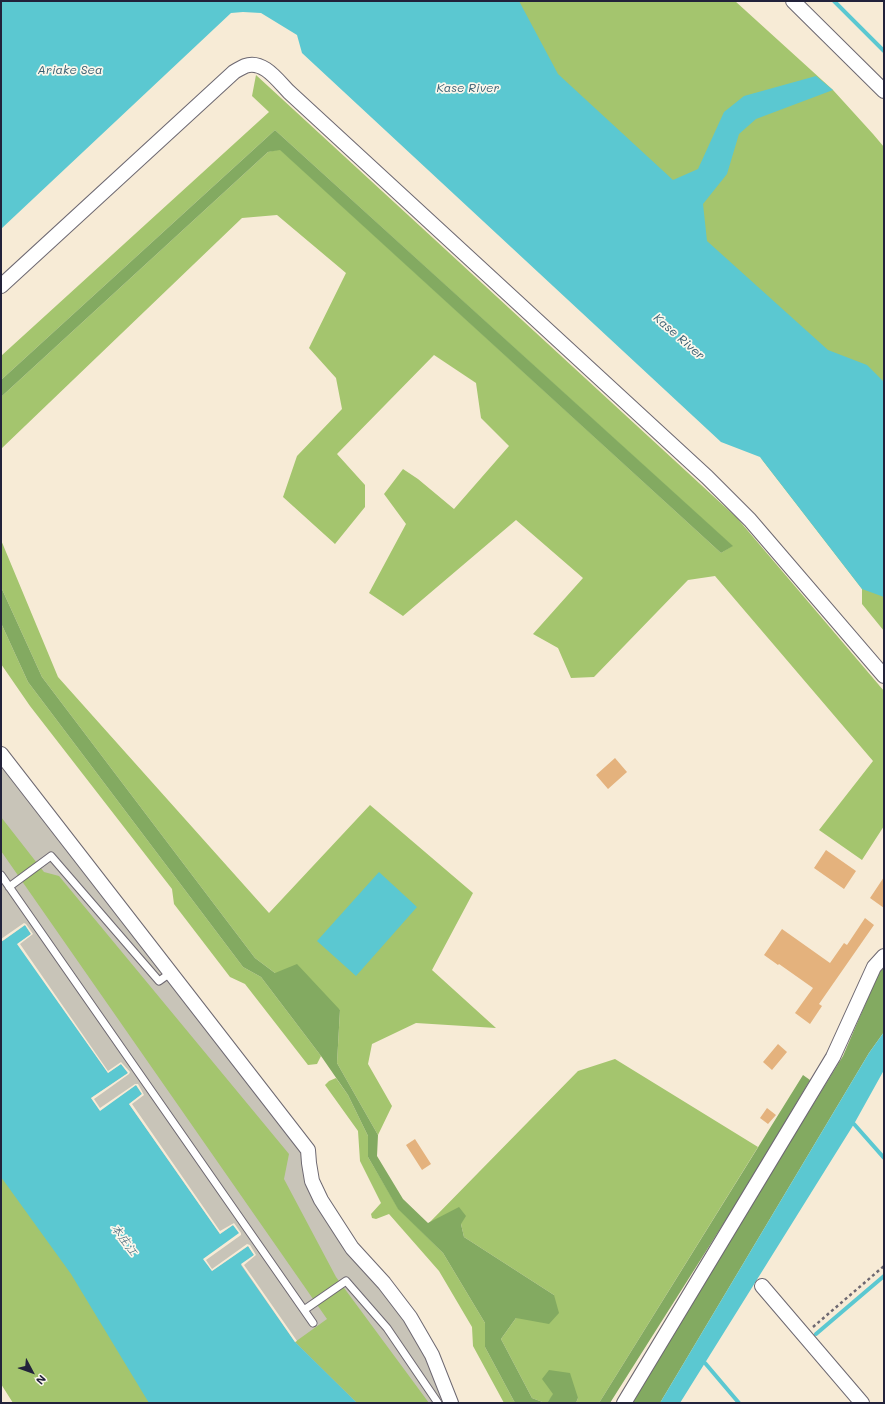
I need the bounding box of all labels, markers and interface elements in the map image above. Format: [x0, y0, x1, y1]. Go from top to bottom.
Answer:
water label: Ariake Sea [38, 63, 102, 77]
water label: Kase River [436, 81, 500, 95]
water label: Kase River [650, 311, 708, 363]
water label: 本庄江 [108, 1221, 140, 1259]
north arrow [12, 1352, 52, 1392]
text: N [33, 1372, 50, 1388]

